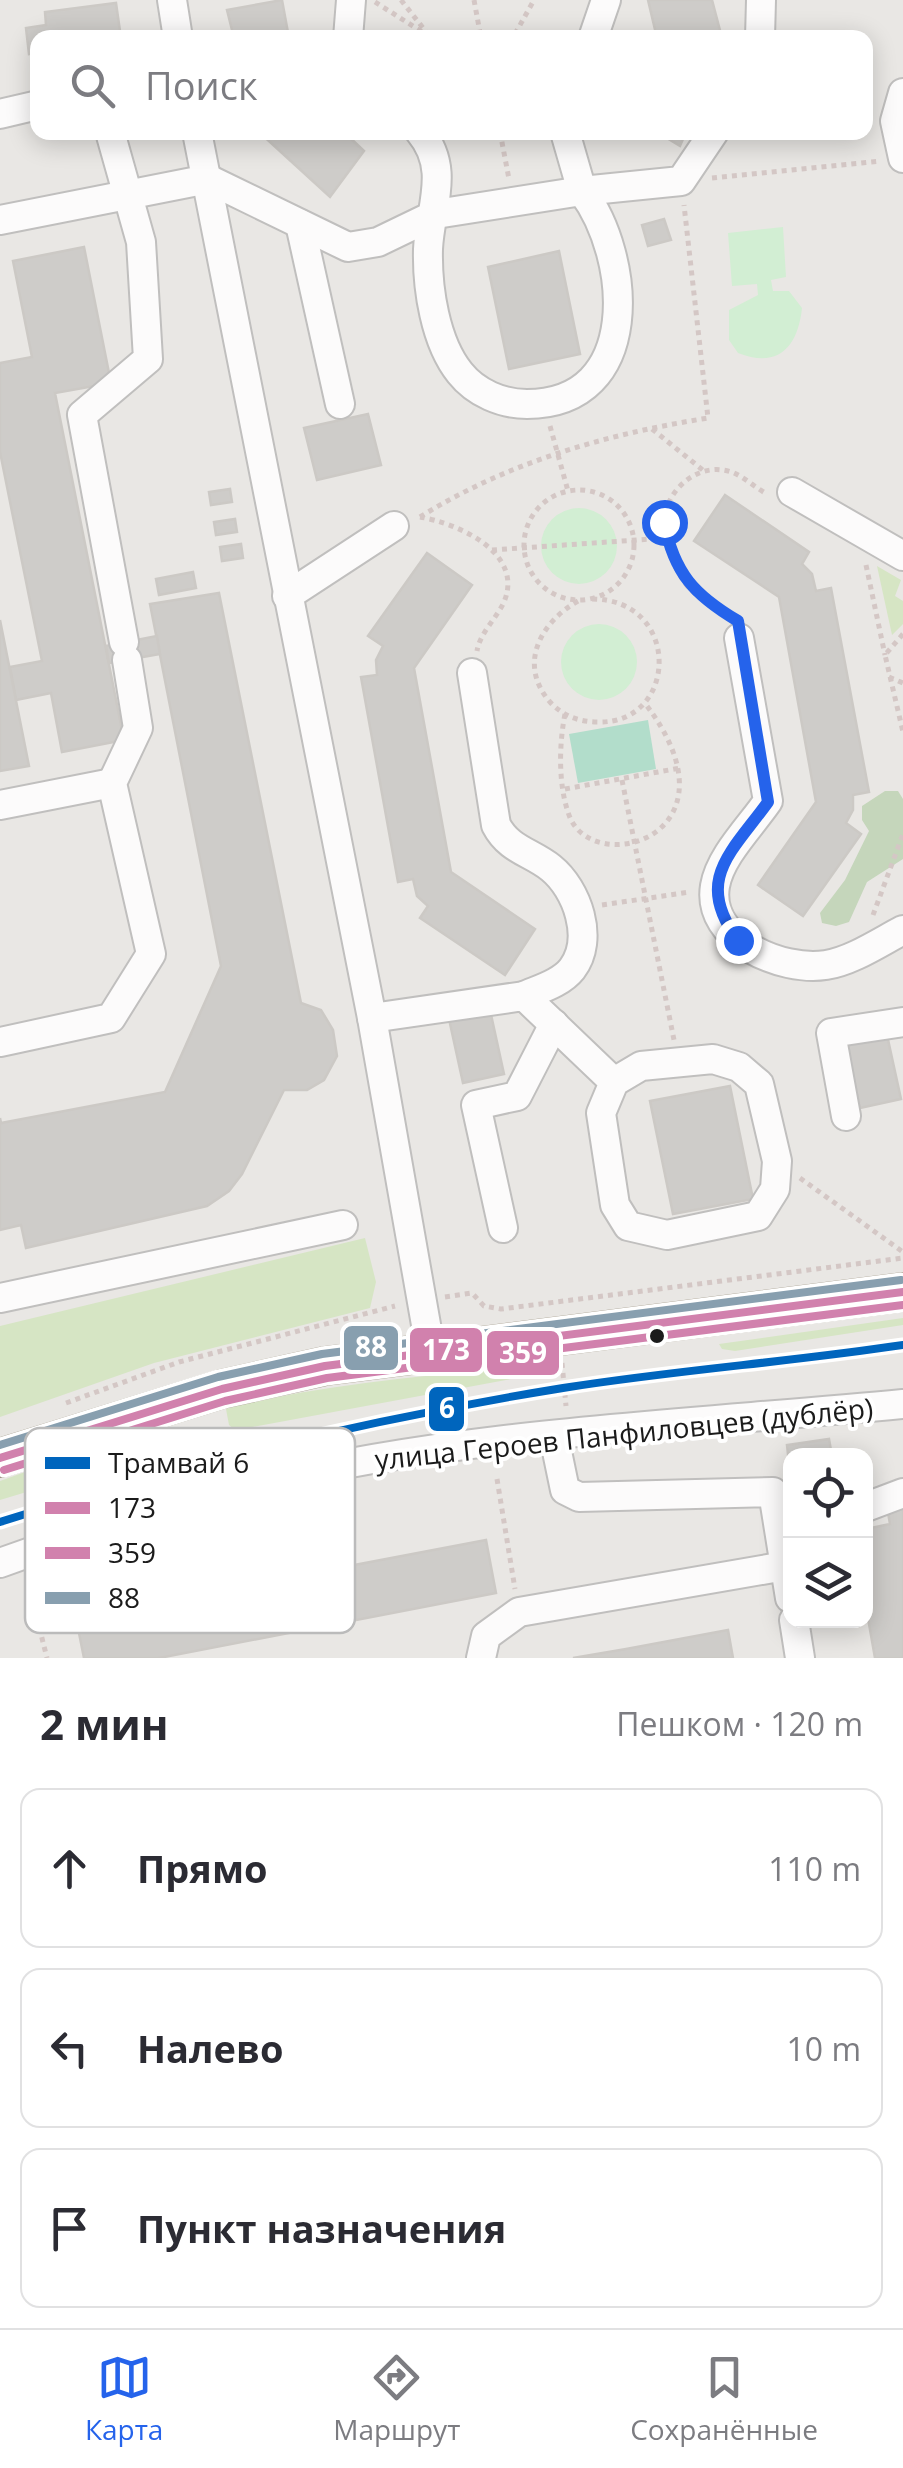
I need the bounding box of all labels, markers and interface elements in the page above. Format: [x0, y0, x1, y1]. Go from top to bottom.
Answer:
search box [30, 30, 873, 140]
icon: search [65, 58, 120, 113]
text: Поиск [145, 59, 258, 111]
route start [642, 500, 688, 546]
route end [716, 918, 762, 964]
line badge: 88 [342, 1324, 400, 1372]
line badge: 173 [408, 1326, 484, 1374]
unlabelled marker [647, 1326, 667, 1346]
text: 88 [355, 1327, 387, 1365]
line badge: 359 [485, 1329, 561, 1377]
text: 173 [422, 1330, 470, 1368]
text: 359 [499, 1333, 547, 1371]
line badge: 6 [427, 1385, 466, 1433]
street label: улица Героев Панфиловцев (дублёр) [373, 1388, 875, 1478]
text: 6 [439, 1388, 455, 1426]
legend [25, 1428, 355, 1633]
text: Трамвай 6 [108, 1443, 249, 1481]
map controls [783, 1448, 873, 1628]
button: locate [783, 1448, 873, 1538]
text: 173 [108, 1488, 156, 1526]
text: 359 [108, 1533, 156, 1571]
button: layers [783, 1538, 873, 1628]
text: 88 [108, 1578, 140, 1616]
text: 2 мин [40, 1695, 168, 1752]
text: Пешком · 120 m [616, 1702, 863, 1745]
icon: ahead [42, 1841, 97, 1896]
text: Прямо [137, 1842, 268, 1894]
text: 110 m [768, 1847, 861, 1890]
icon: left [42, 2021, 97, 2076]
text: Налево [137, 2022, 283, 2074]
text: 10 m [786, 2027, 861, 2070]
icon: arrive [42, 2201, 97, 2256]
text: Пункт назначения [137, 2202, 506, 2254]
tab: Карта [85, 2350, 163, 2448]
tab: Маршрут [333, 2350, 460, 2448]
tab: Сохранённые [630, 2350, 818, 2448]

